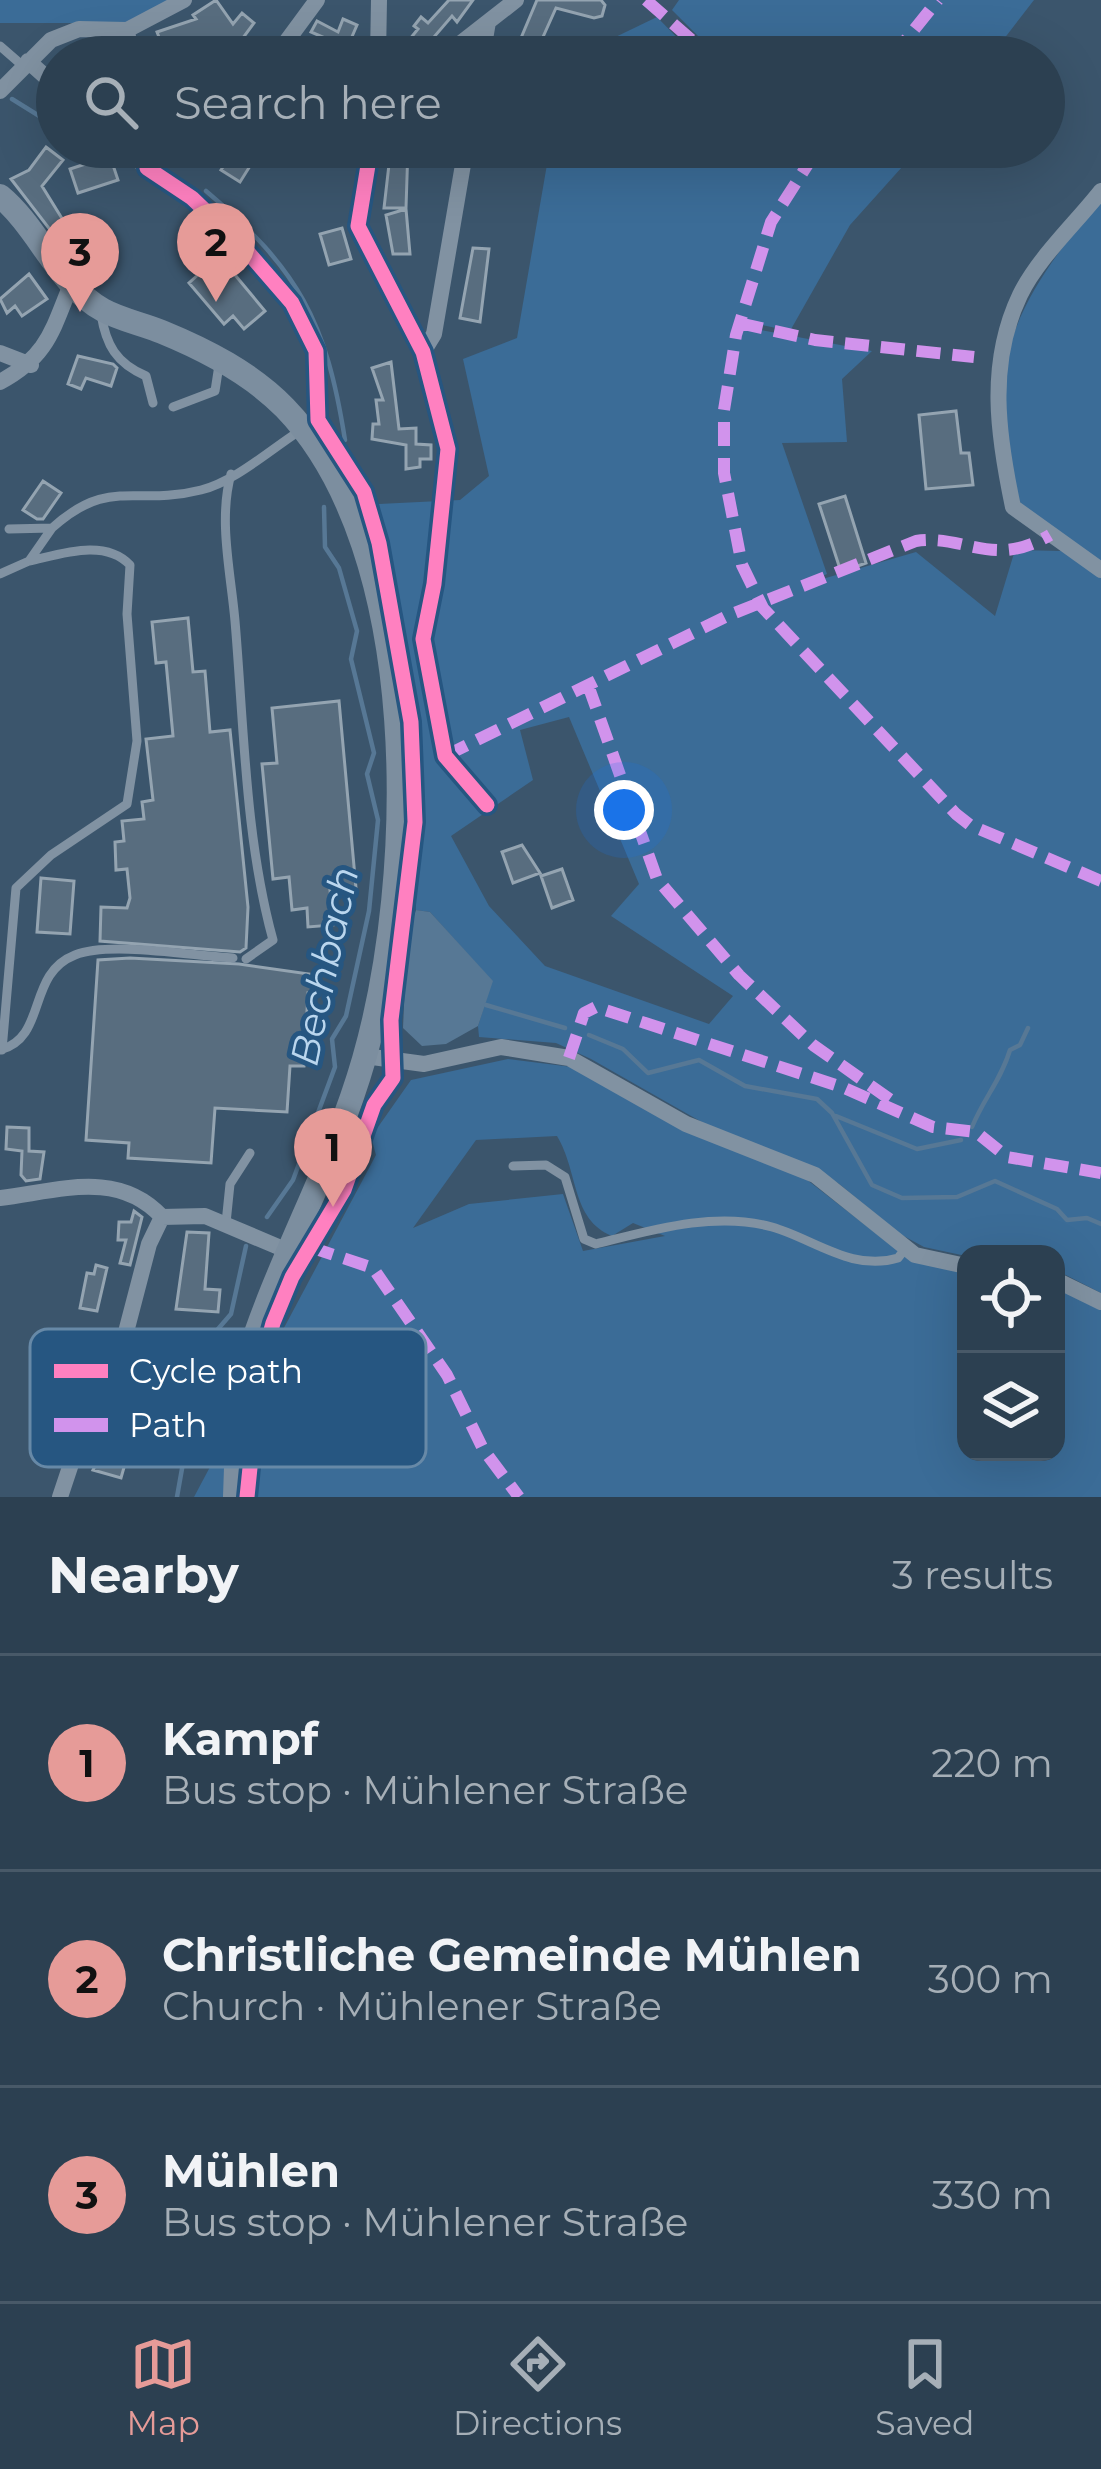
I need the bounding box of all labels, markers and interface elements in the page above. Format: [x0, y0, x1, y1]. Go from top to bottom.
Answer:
search box [36, 36, 1065, 168]
icon: search [78, 69, 144, 135]
text: Search here [174, 75, 442, 130]
pin: 2 [177, 203, 255, 302]
pin: 3 [41, 213, 119, 312]
your location [594, 780, 654, 840]
water label: Bechbach [280, 862, 368, 1070]
pin: 1 [294, 1108, 372, 1207]
map controls [957, 1245, 1065, 1461]
button: locate [957, 1245, 1065, 1353]
legend [30, 1329, 426, 1467]
text: Cycle path [129, 1351, 303, 1391]
button: layers [957, 1353, 1065, 1461]
text: Path [129, 1405, 207, 1445]
text: Nearby [48, 1544, 239, 1606]
text: 3 results [892, 1551, 1053, 1599]
text: Kampf [162, 1711, 318, 1766]
text: 1 [79, 1739, 95, 1787]
text: 220 m [931, 1739, 1053, 1787]
text: Bus stop · Mühlener Straße [162, 1766, 688, 1814]
text: Christliche Gemeinde Mühlen [162, 1927, 862, 1982]
text: 2 [75, 1955, 99, 2003]
text: 300 m [928, 1955, 1053, 2003]
text: Church · Mühlener Straße [162, 1982, 662, 2030]
text: Mühlen [162, 2143, 340, 2198]
text: 3 [75, 2171, 99, 2219]
text: 330 m [932, 2171, 1053, 2219]
text: Bus stop · Mühlener Straße [162, 2198, 688, 2246]
tab: Map [127, 2331, 200, 2443]
tab: Directions [453, 2331, 622, 2443]
tab: Saved [875, 2331, 974, 2443]

